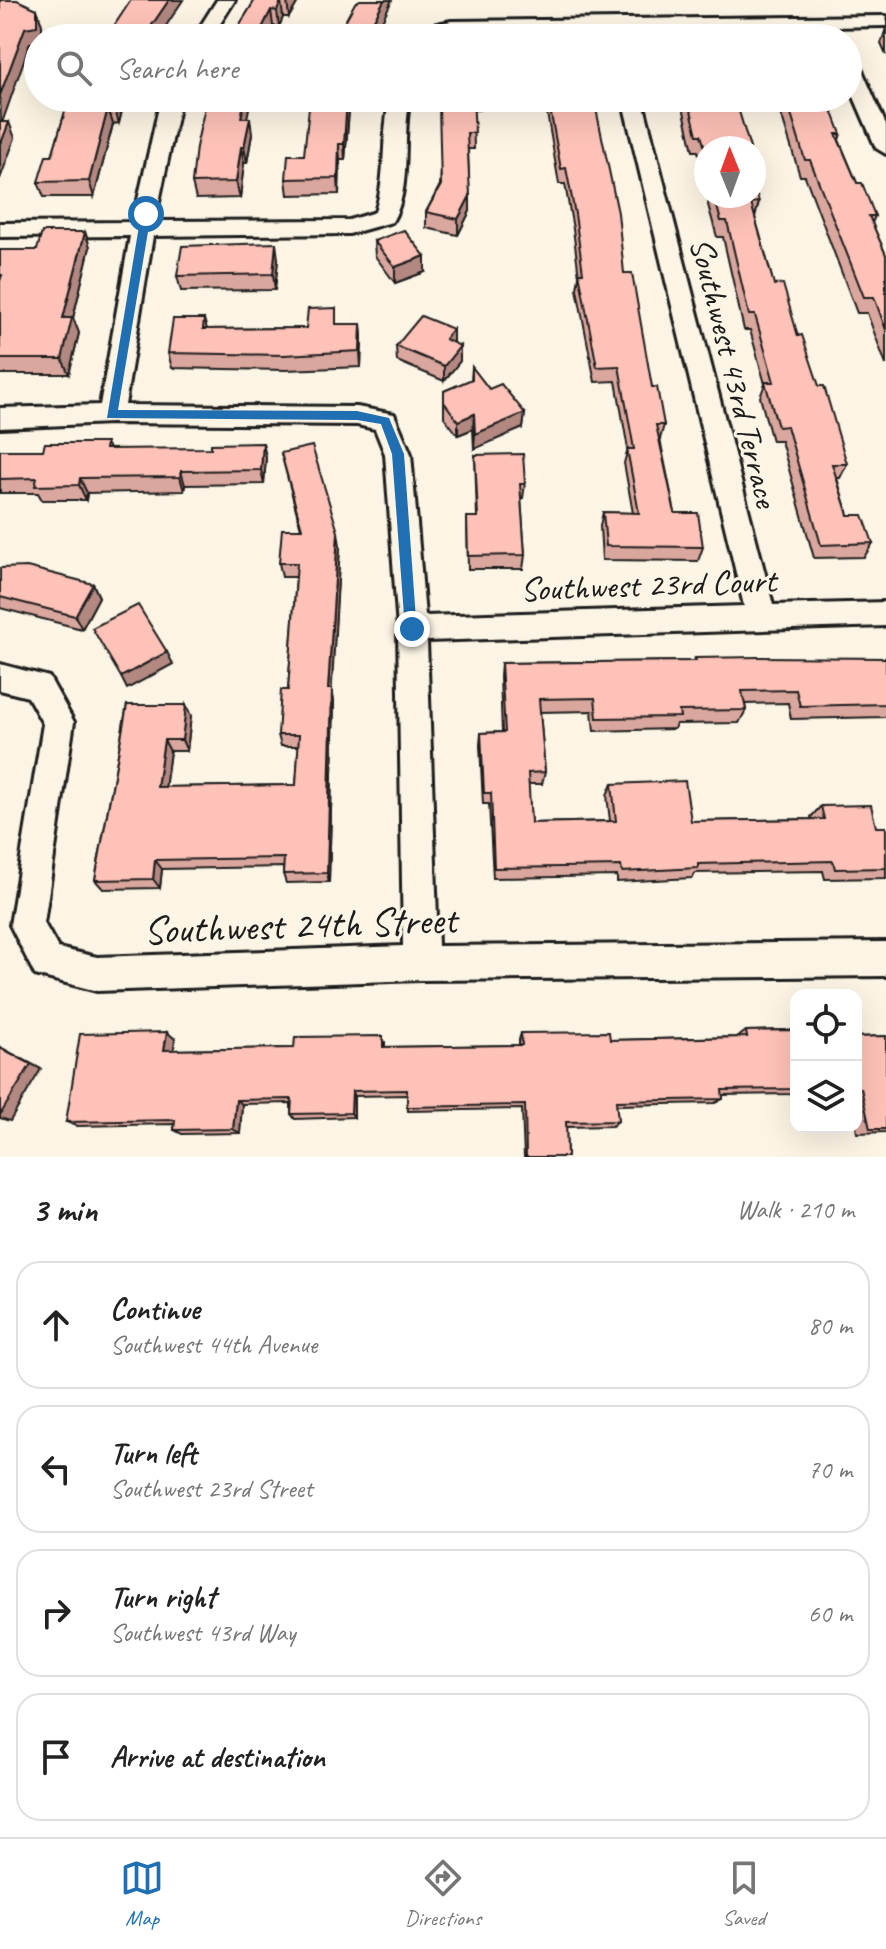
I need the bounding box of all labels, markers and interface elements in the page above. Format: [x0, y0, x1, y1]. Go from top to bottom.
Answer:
search box [24, 24, 862, 112]
icon: search [52, 46, 96, 90]
text: Search here [116, 49, 238, 87]
north arrow [694, 136, 766, 208]
route start [128, 196, 164, 232]
street label: Southwest 43rd Terrace [680, 233, 789, 513]
street label: Southwest 23rd Court [519, 558, 780, 610]
route end [394, 611, 430, 647]
street label: Southwest 24th Street [143, 894, 461, 955]
map controls [790, 989, 862, 1133]
button: locate [790, 989, 862, 1061]
button: layers [790, 1061, 862, 1133]
text: 3 min [32, 1188, 97, 1231]
text: Walk · 210 m [737, 1193, 854, 1226]
text: Continue [110, 1290, 200, 1328]
icon: ahead [34, 1303, 78, 1347]
text: 80 m [808, 1309, 852, 1342]
text: Southwest 44th Avenue [110, 1328, 317, 1361]
text: Turn left [110, 1434, 197, 1472]
icon: left [34, 1447, 78, 1491]
text: 70 m [808, 1453, 852, 1486]
text: Southwest 23rd Street [110, 1472, 313, 1505]
text: Turn right [110, 1578, 215, 1616]
icon: right [34, 1591, 78, 1635]
text: 60 m [808, 1597, 852, 1630]
text: Southwest 43rd Way [110, 1616, 295, 1649]
icon: arrive [34, 1735, 78, 1779]
text: Arrive at destination [110, 1738, 325, 1776]
tab: Map [120, 1856, 164, 1932]
tab: Directions [405, 1856, 481, 1932]
tab: Saved [722, 1856, 766, 1932]

